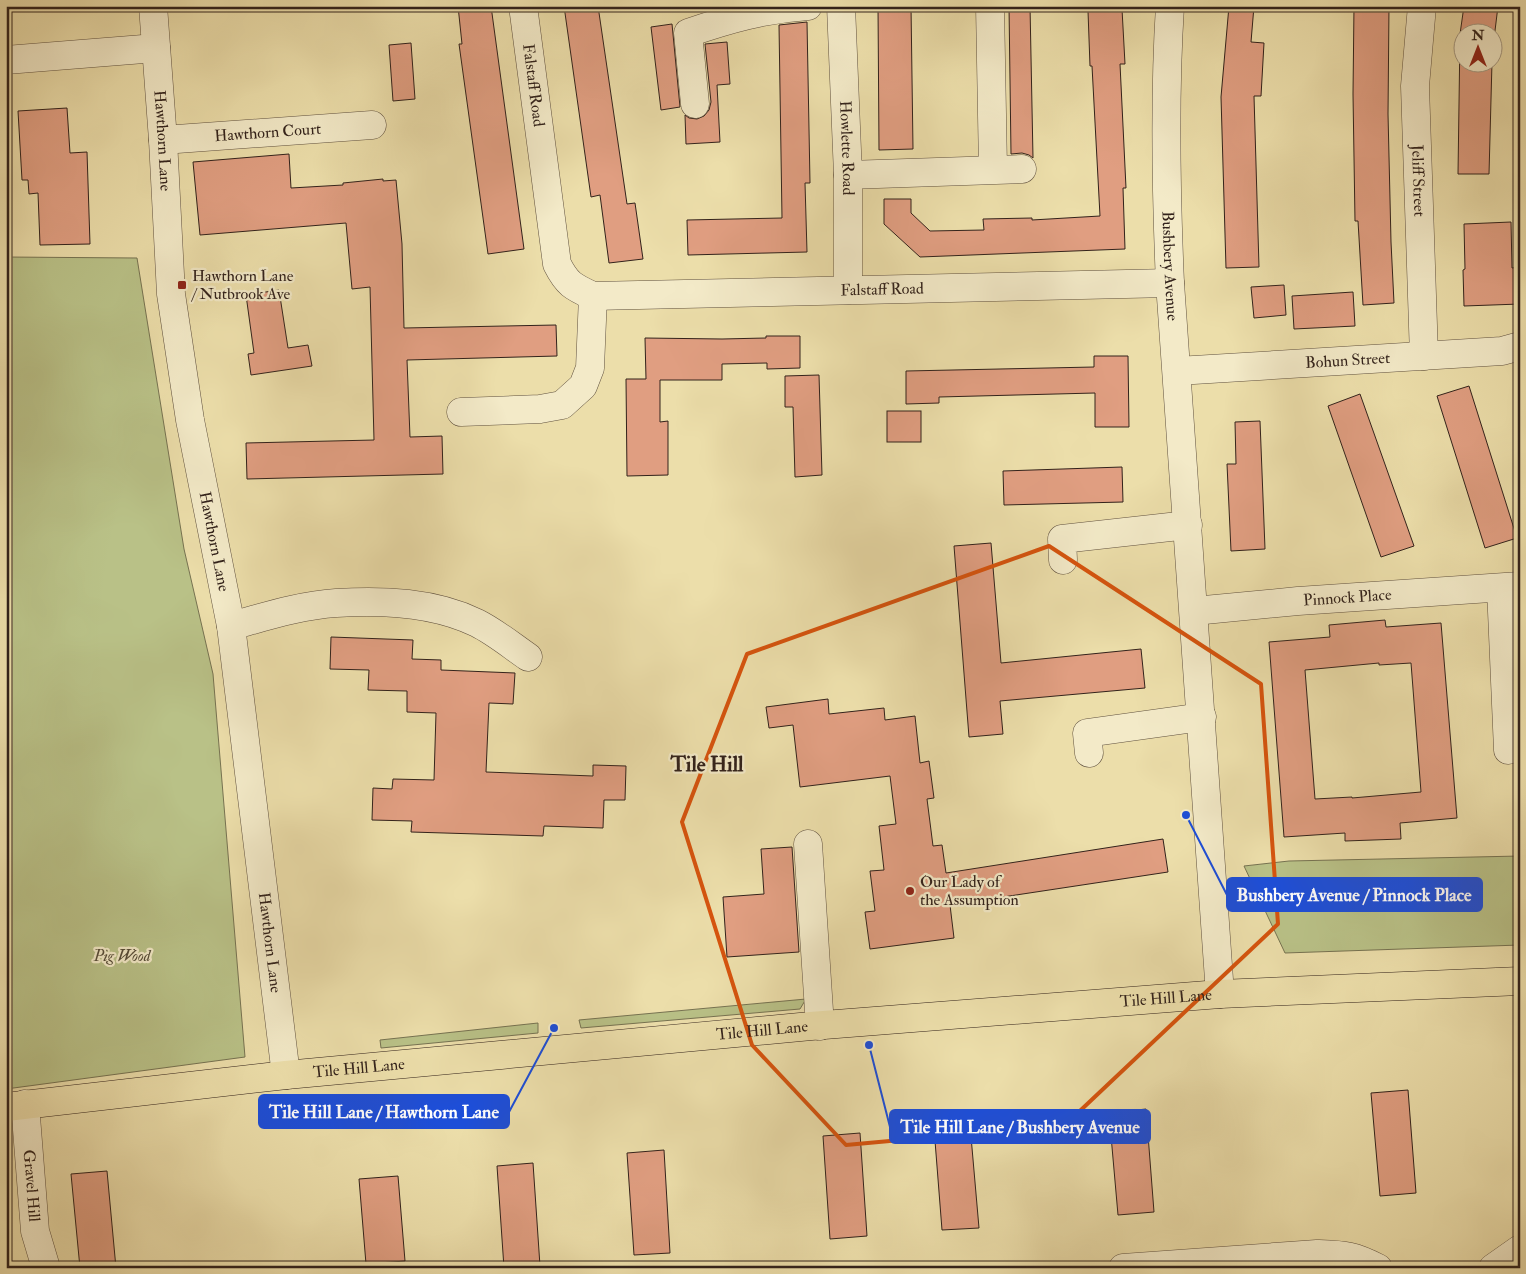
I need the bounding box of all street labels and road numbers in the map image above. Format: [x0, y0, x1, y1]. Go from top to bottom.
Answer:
street label: Falstaff Road [518, 43, 549, 128]
street label: Hawthorn Lane [149, 89, 176, 192]
street label: Howlette Road [835, 100, 858, 195]
street label: Hawthorn Court [214, 119, 322, 146]
street label: Jeliff Street [1406, 143, 1429, 217]
street label: Bushbery Avenue [1157, 211, 1183, 322]
street label: Falstaff Road [840, 279, 924, 300]
street label: Bohun Street [1305, 348, 1391, 373]
street label: Hawthorn Lane [195, 490, 234, 594]
street label: Pinnock Place [1303, 585, 1393, 611]
street label: Hawthorn Lane [254, 891, 286, 994]
street label: Tile Hill Lane [1119, 985, 1213, 1012]
street label: Tile Hill Lane [715, 1016, 809, 1045]
street label: Tile Hill Lane [312, 1054, 406, 1082]
street label: Gravel Hill [19, 1149, 44, 1223]

